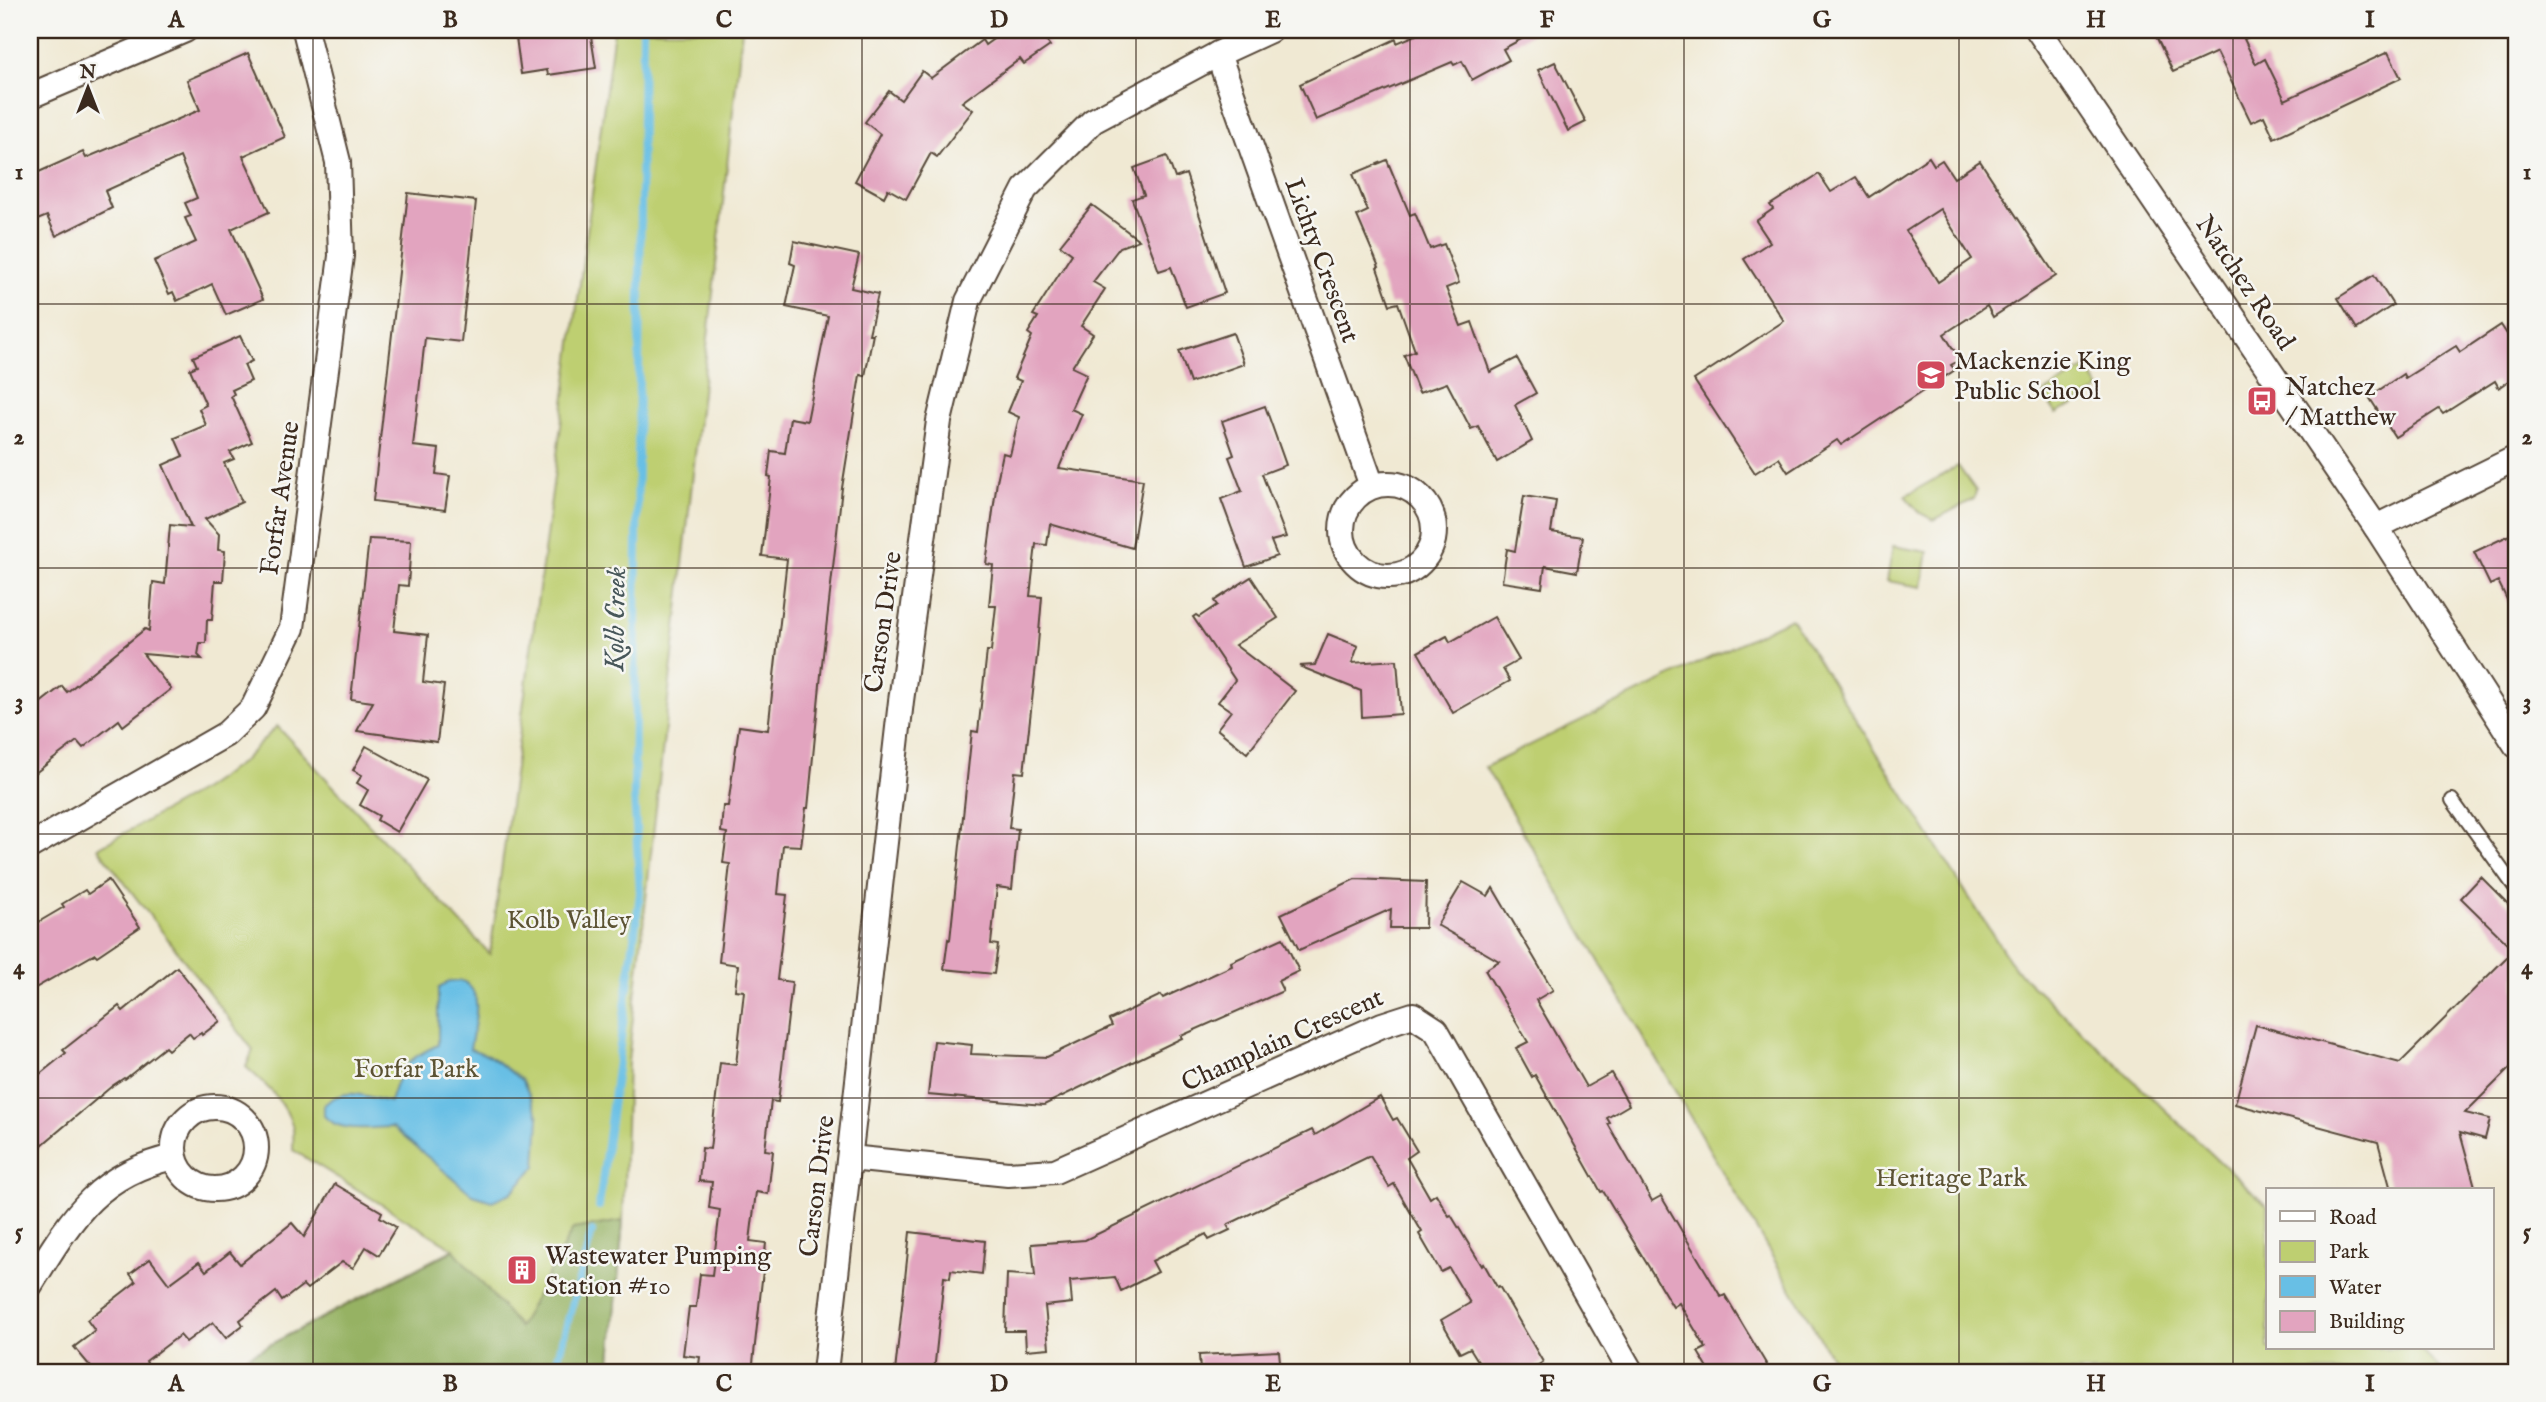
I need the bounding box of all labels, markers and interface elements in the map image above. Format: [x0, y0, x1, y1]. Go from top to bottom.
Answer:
text: A [167, 6, 185, 35]
text: B [442, 6, 458, 35]
text: C [716, 6, 733, 35]
text: D [990, 6, 1008, 35]
text: E [1265, 6, 1281, 35]
text: F [1540, 6, 1555, 35]
text: G [1813, 6, 1832, 35]
text: H [2086, 6, 2106, 35]
text: I [2365, 6, 2375, 35]
north arrow [52, 52, 122, 122]
text: N [79, 61, 97, 85]
text: 1 [15, 158, 23, 187]
text: 1 [2523, 158, 2531, 187]
street label: Lichty Crescent [1277, 174, 1367, 347]
street label: Natchez Road [2188, 209, 2302, 357]
place label: Mackenzie King Public School [1954, 345, 2131, 408]
school or university icon: Mackenzie King Public School [1914, 358, 1948, 392]
place label: Natchez / Matthew [2285, 371, 2397, 434]
bus stop icon: Natchez / Matthew [2245, 384, 2279, 418]
street label: Forfar Avenue [253, 419, 308, 577]
text: 2 [14, 423, 25, 452]
text: 2 [2522, 423, 2533, 452]
street label: Carson Drive [857, 549, 910, 695]
water label: Kolb Creek [598, 567, 635, 672]
text: 3 [15, 688, 23, 717]
text: 3 [2523, 688, 2531, 717]
park label: Kolb Valley [507, 904, 632, 937]
text: 4 [13, 953, 25, 982]
text: 4 [2521, 953, 2533, 982]
street label: Champlain Crescent [1177, 981, 1389, 1100]
park label: Forfar Park [353, 1053, 480, 1086]
street label: Carson Drive [792, 1113, 843, 1259]
park label: Heritage Park [1875, 1162, 2028, 1195]
legend [2266, 1188, 2494, 1350]
text: Road [2329, 1205, 2377, 1232]
text: 5 [15, 1218, 24, 1247]
text: 5 [2523, 1218, 2532, 1247]
text: Park [2329, 1239, 2370, 1266]
place label: Wastewater Pumping Station #10 [545, 1240, 772, 1303]
building icon: Wastewater Pumping Station #10 [505, 1253, 539, 1287]
text: Water [2329, 1275, 2382, 1302]
text: Building [2329, 1309, 2405, 1336]
text: A [167, 1370, 185, 1399]
text: B [442, 1370, 458, 1399]
text: C [716, 1370, 733, 1399]
text: D [990, 1370, 1008, 1399]
text: E [1265, 1370, 1281, 1399]
text: F [1540, 1370, 1555, 1399]
text: G [1813, 1370, 1832, 1399]
text: H [2086, 1370, 2106, 1399]
text: I [2365, 1370, 2375, 1399]

